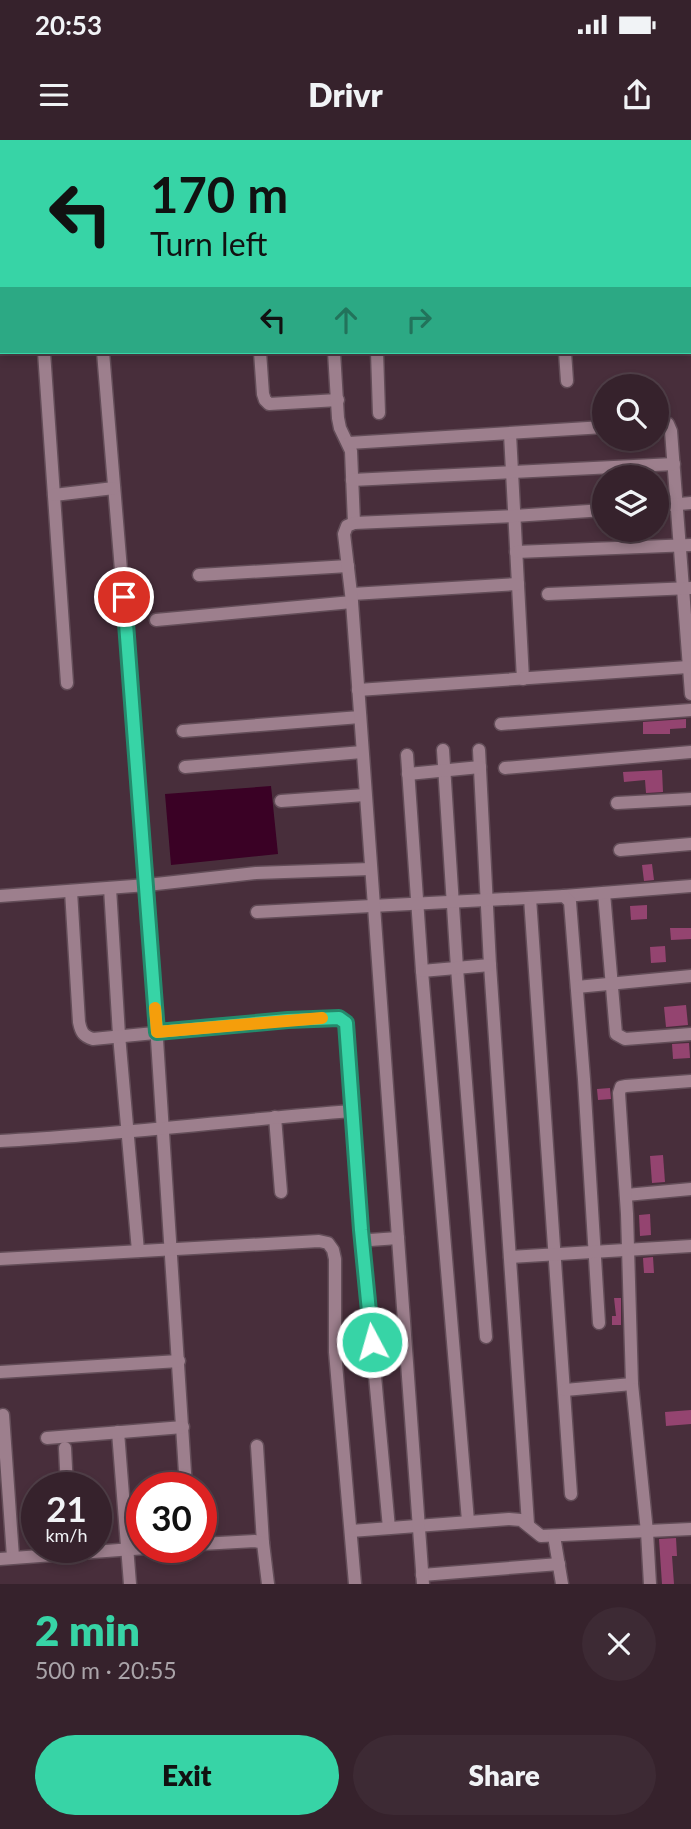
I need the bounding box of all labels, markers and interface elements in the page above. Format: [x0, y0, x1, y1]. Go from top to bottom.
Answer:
text: 20:53 [35, 9, 102, 41]
text: Drivr [308, 75, 383, 114]
icon: menu [35, 76, 73, 114]
icon: share [618, 76, 656, 114]
text: 170 m [150, 165, 288, 223]
icon: left [35, 168, 126, 259]
text: Turn left [150, 224, 267, 263]
icon: left [254, 301, 292, 339]
icon: ahead [327, 301, 365, 339]
icon: right [400, 301, 438, 339]
map controls [592, 374, 669, 542]
button: search [592, 374, 669, 451]
button: layers [592, 465, 669, 542]
pin [94, 567, 154, 627]
icon: arrive [105, 578, 143, 616]
position arrow [335, 1305, 409, 1379]
speed limit sign: 30 [126, 1472, 217, 1563]
text: 21 [46, 1487, 87, 1529]
text: km/h [45, 1524, 88, 1546]
text: 2 min [35, 1605, 140, 1655]
button: close [582, 1607, 656, 1681]
text: 500 m · 20:55 [35, 1656, 177, 1684]
button: Exit [35, 1735, 339, 1815]
button: Share [353, 1735, 656, 1815]

